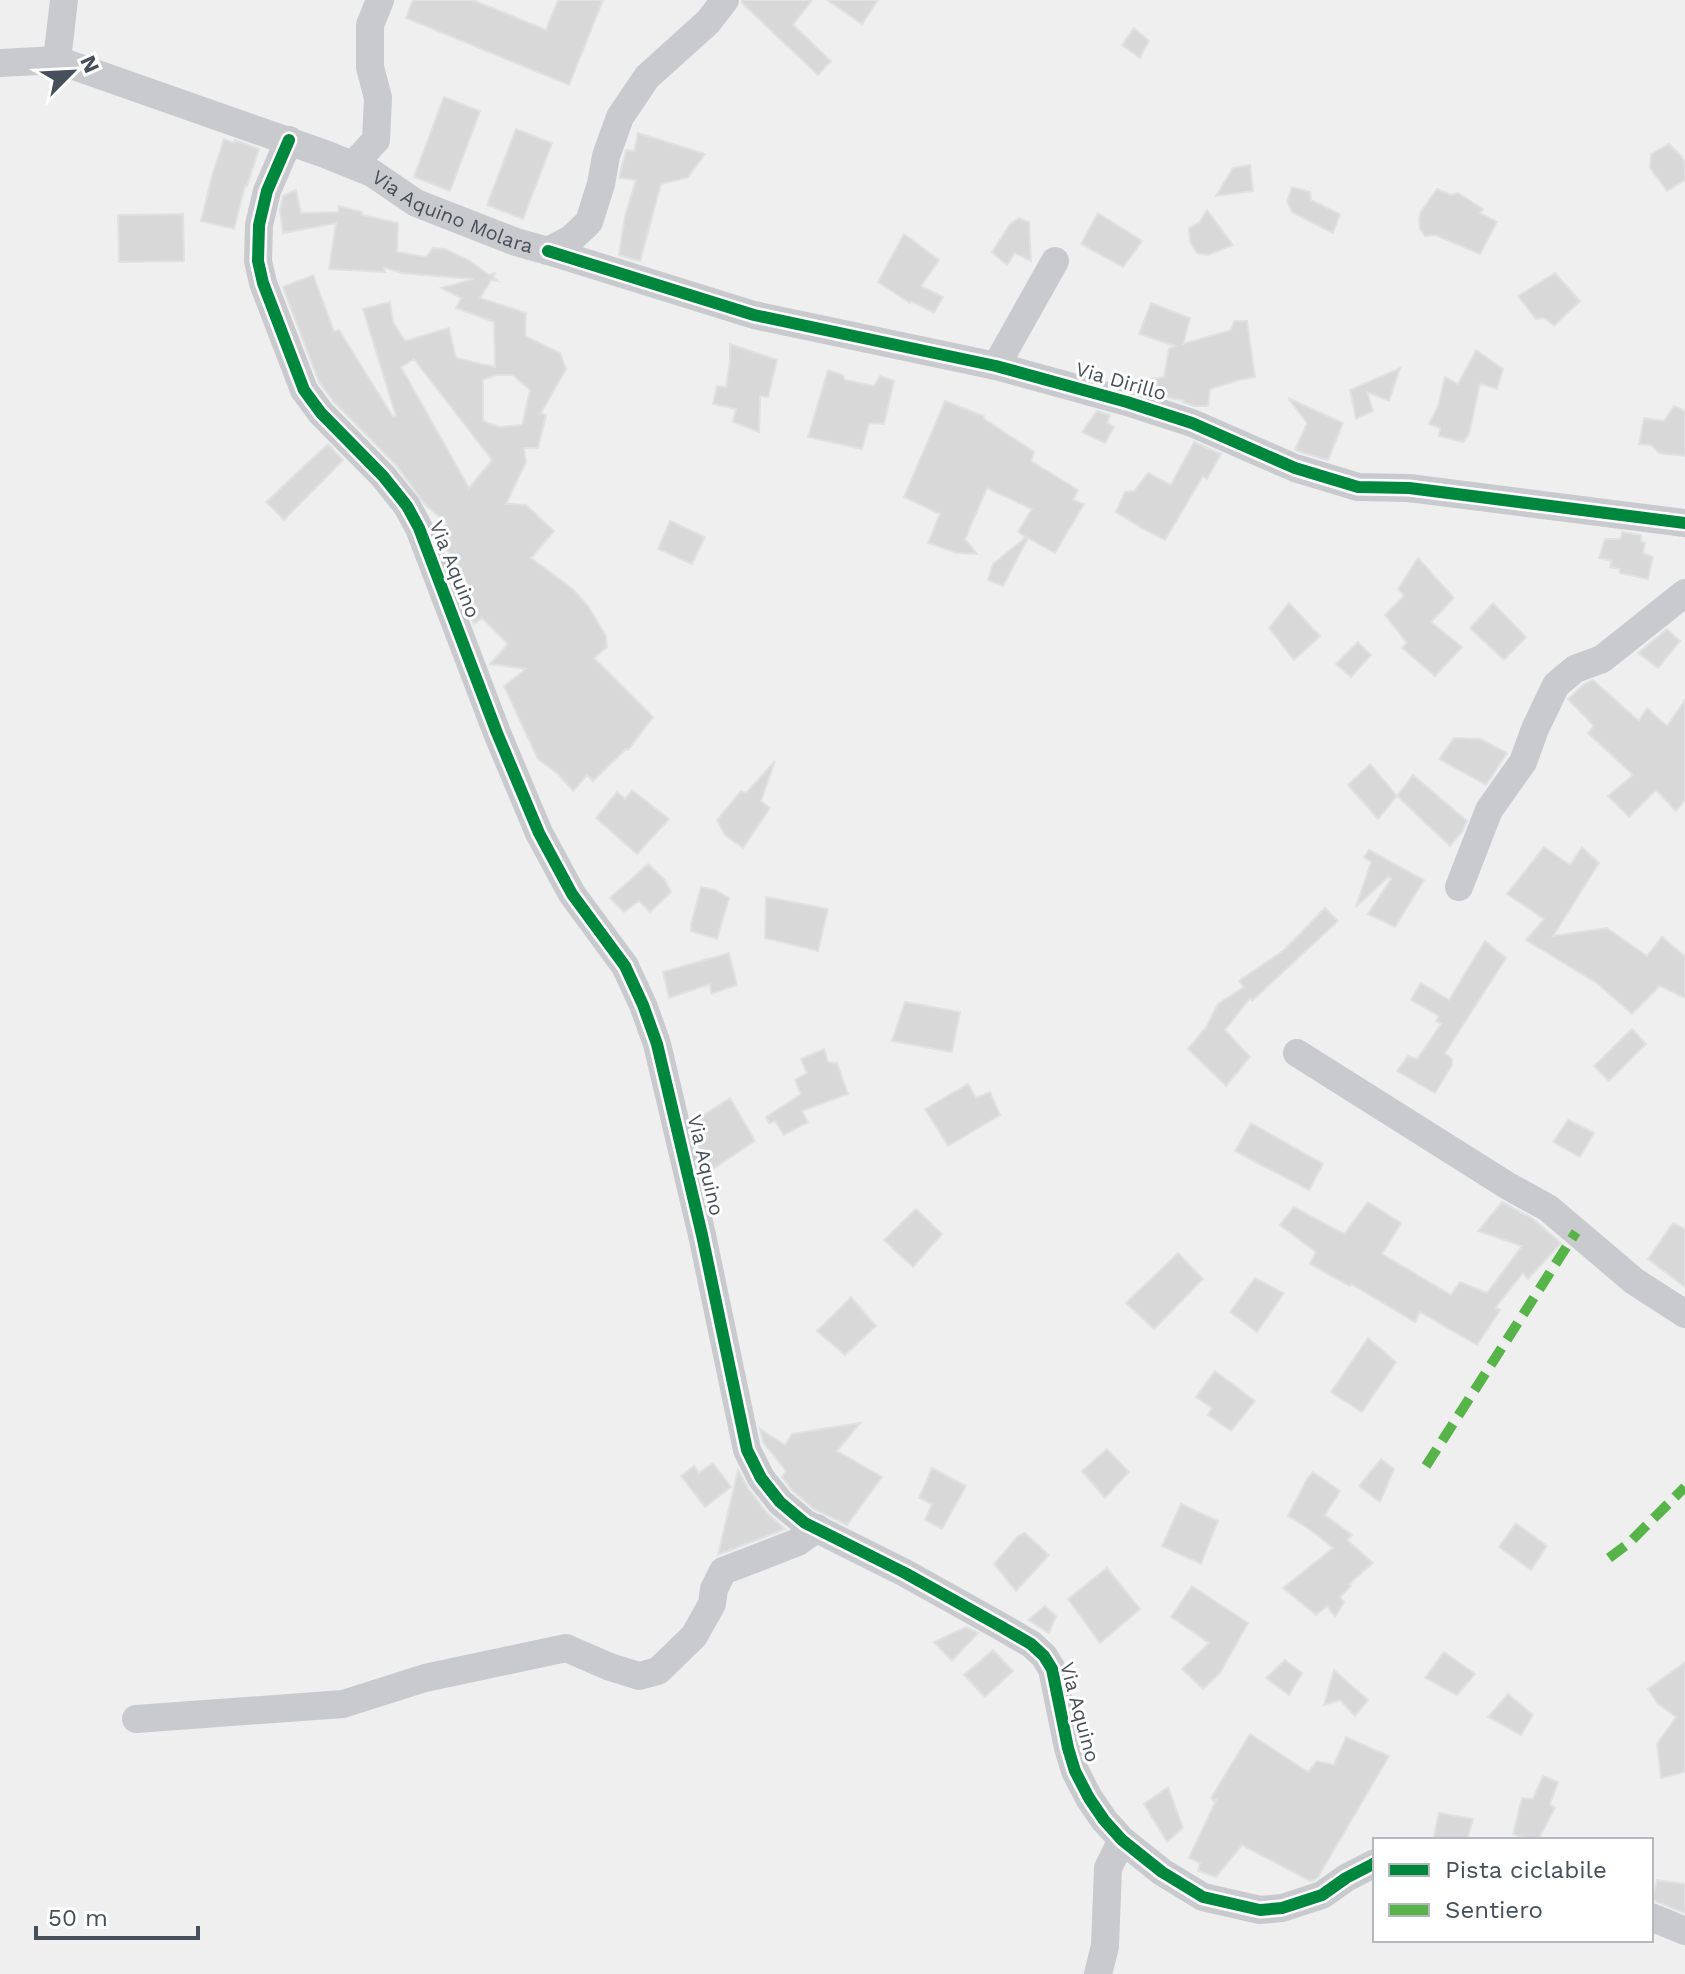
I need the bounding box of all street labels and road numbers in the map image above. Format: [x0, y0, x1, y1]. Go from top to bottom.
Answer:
street label: Via Aquino Molara [367, 165, 536, 258]
street label: Via Dirillo [1073, 357, 1169, 405]
street label: Via Aquino [425, 517, 485, 621]
street label: Via Aquino [683, 1112, 729, 1218]
street label: Via Aquino [1055, 1659, 1105, 1765]

